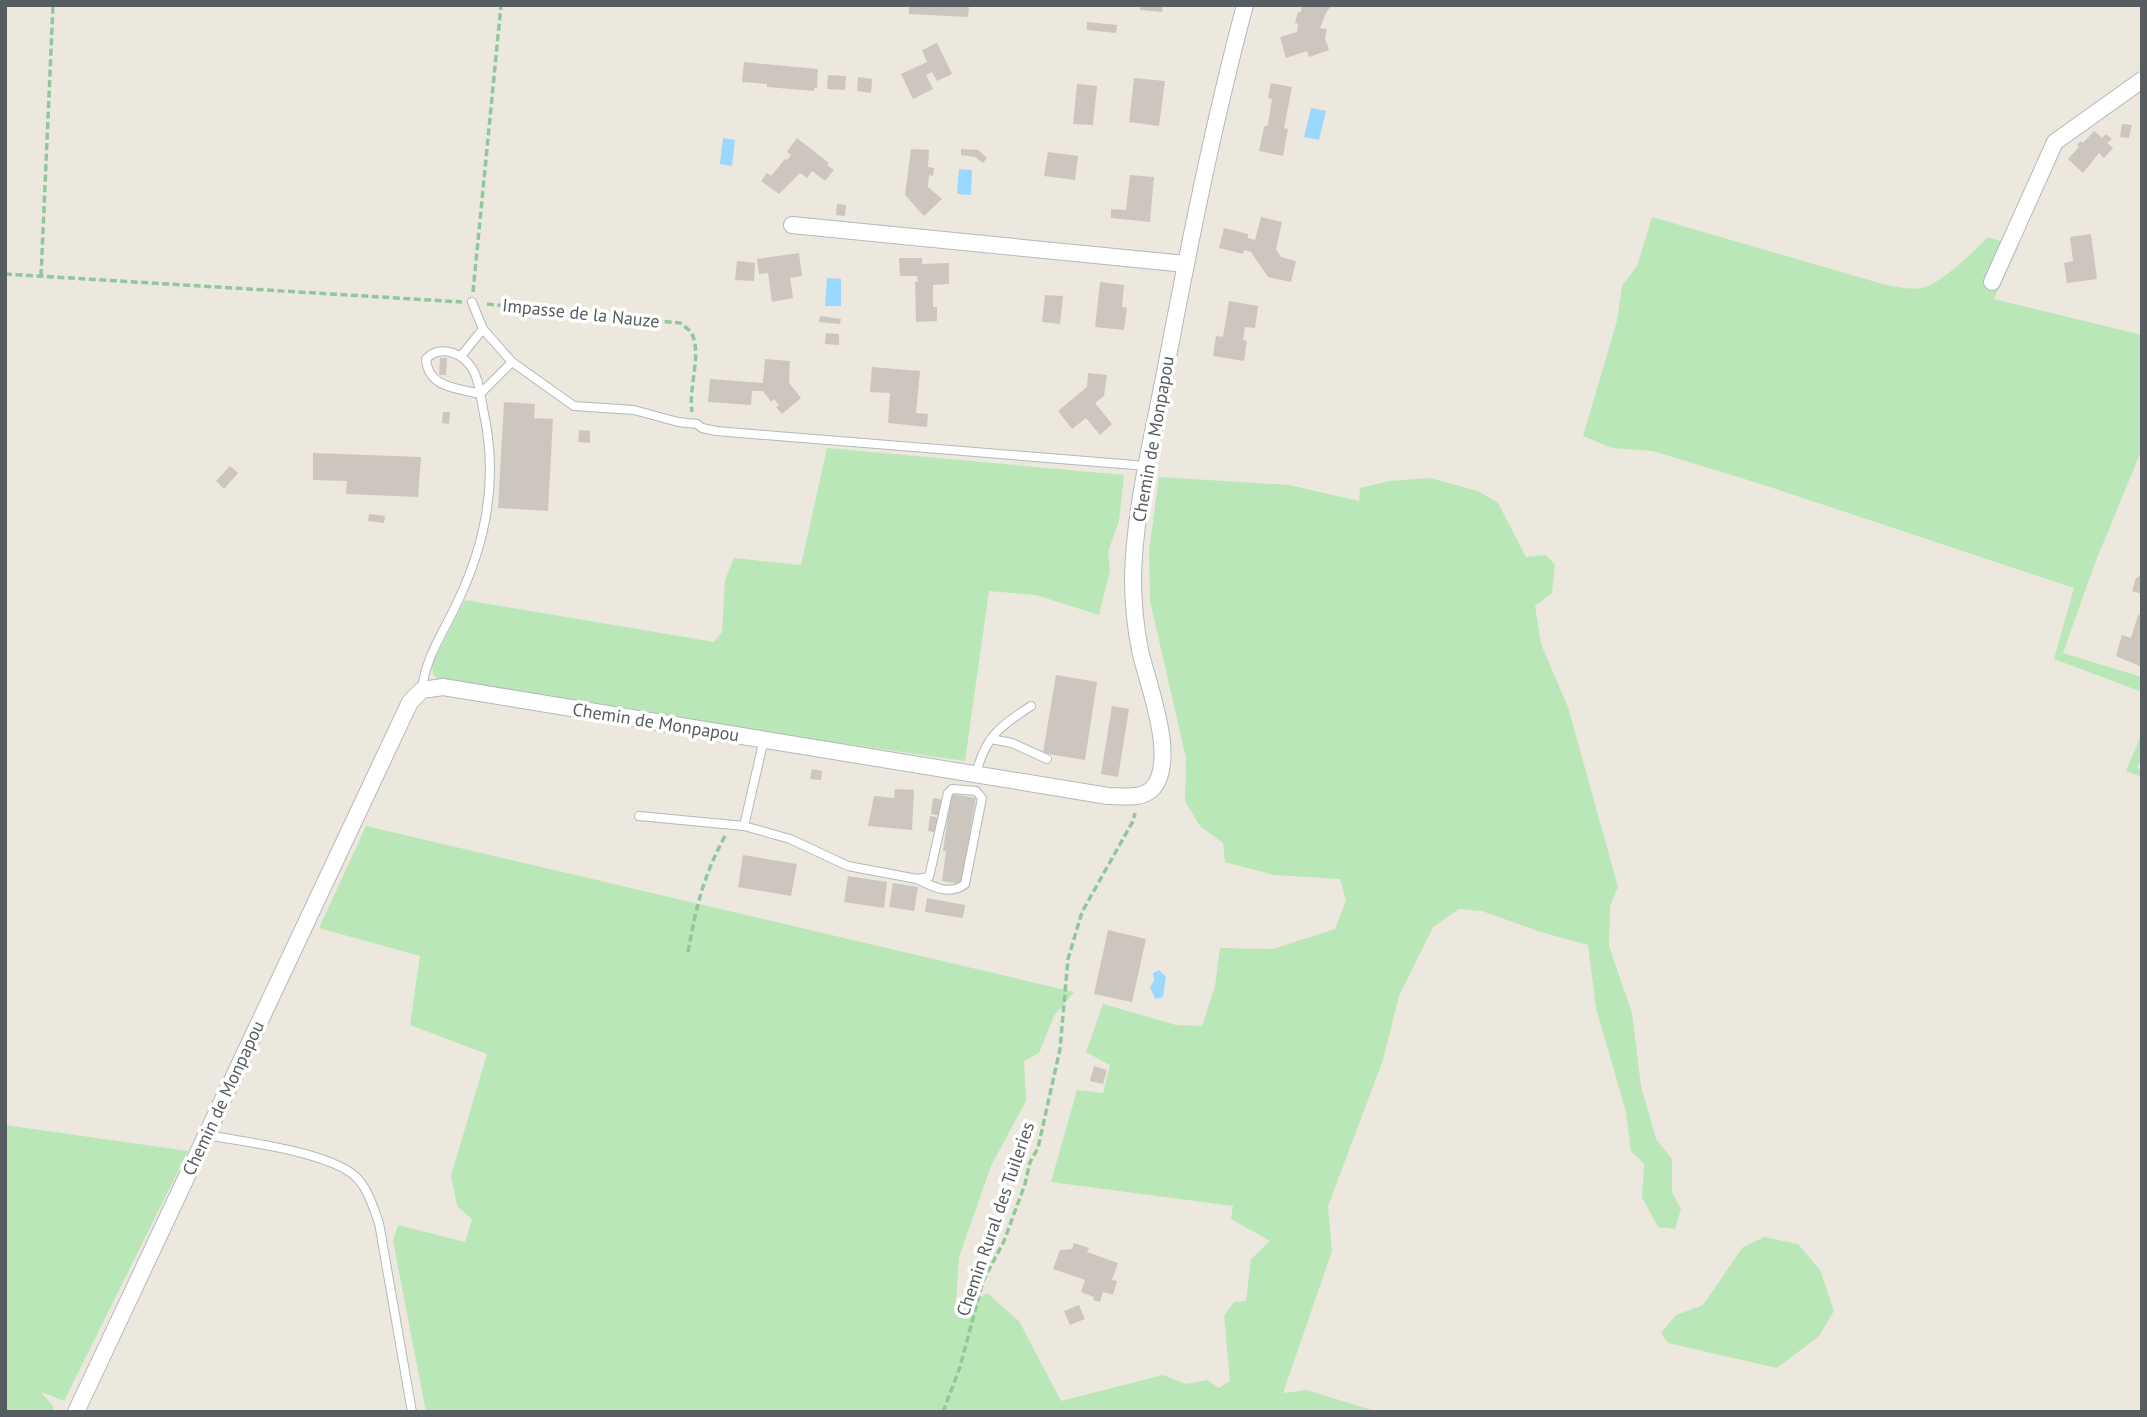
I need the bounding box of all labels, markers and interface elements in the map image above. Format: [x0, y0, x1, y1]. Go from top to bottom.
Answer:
street label: Impasse de la Nauze [501, 293, 661, 333]
street label: Chemin de Monpapou [1127, 354, 1179, 524]
street label: Chemin de Monpapou [571, 697, 741, 747]
street label: Chemin de Monpapou [177, 1017, 269, 1179]
street label: Chemin Rural des Tuileries [951, 1119, 1039, 1319]

